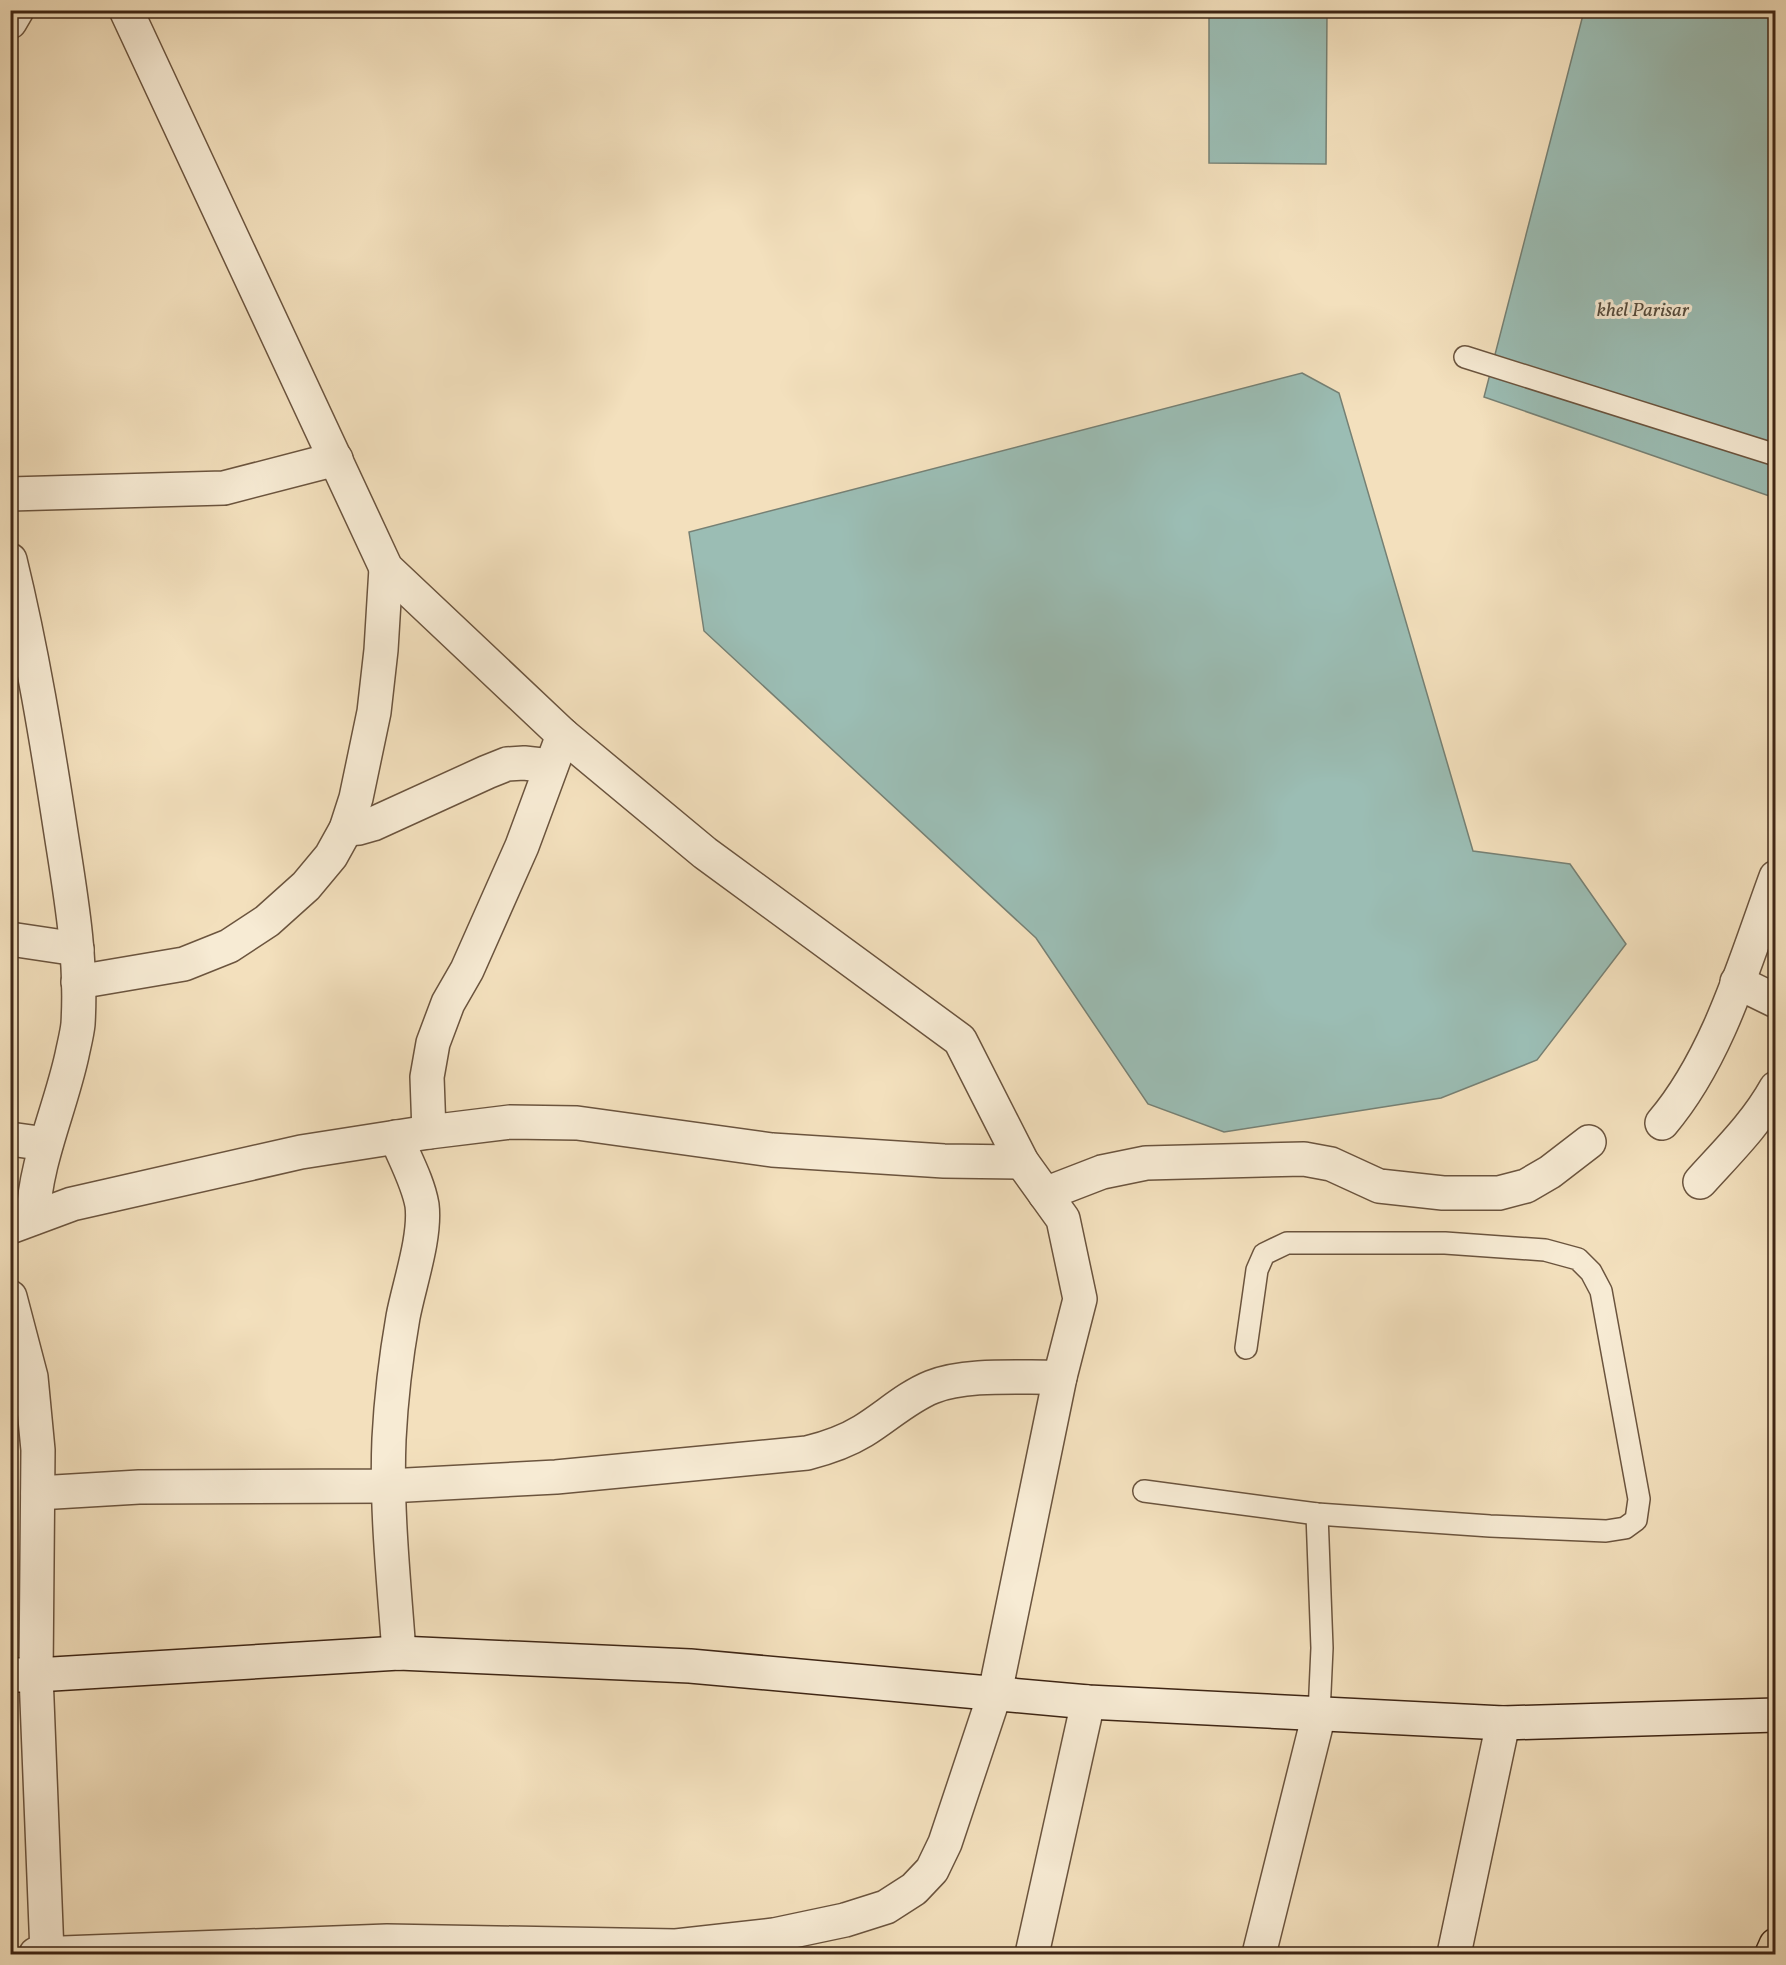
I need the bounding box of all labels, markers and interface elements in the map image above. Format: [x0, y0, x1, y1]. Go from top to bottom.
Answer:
water label: khel Parisar [1597, 297, 1690, 325]

